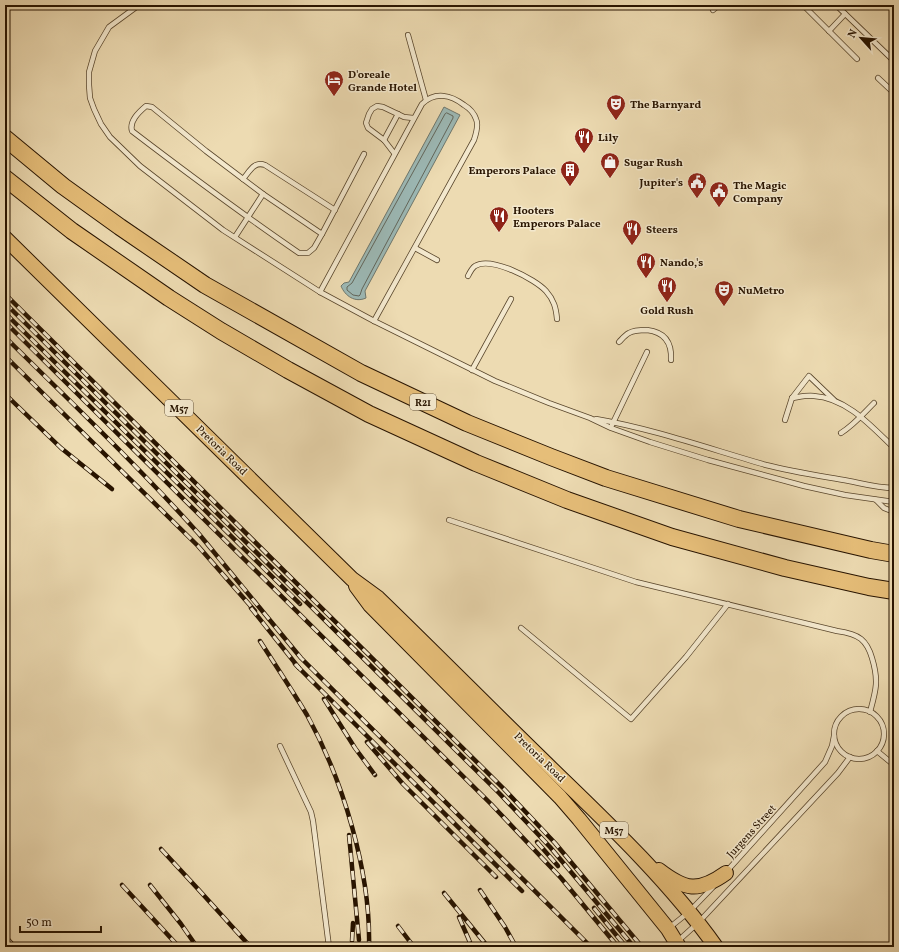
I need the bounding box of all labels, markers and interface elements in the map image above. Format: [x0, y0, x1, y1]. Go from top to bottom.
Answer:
north arrow [841, 18, 881, 58]
text: N [845, 27, 862, 41]
place label: D'oreale Grande Hotel [348, 68, 417, 96]
hotel icon: D'oreale Grande Hotel [323, 69, 345, 97]
theatre icon: The Barnyard [605, 93, 627, 121]
place label: The Barnyard [630, 98, 701, 113]
restaurant icon: Lily [573, 126, 595, 154]
place label: Lily [598, 131, 619, 146]
shop icon: Sugar Rush [599, 151, 621, 179]
place label: Sugar Rush [624, 156, 683, 171]
building icon: Emperors Palace [559, 159, 581, 187]
place label: Emperors Palace [468, 164, 556, 179]
public building icon: Jupiter's [686, 171, 708, 199]
place label: Jupiter's [639, 176, 683, 191]
place label: The Magic Company [733, 179, 786, 207]
public building icon: The Magic Company [708, 180, 730, 208]
place label: Hooters Emperors Palace [513, 204, 601, 232]
restaurant icon: Hooters Emperors Palace [488, 205, 510, 233]
restaurant icon: Steers [621, 218, 643, 246]
place label: Steers [646, 223, 678, 238]
restaurant icon: Nando,'s [635, 251, 657, 279]
place label: Nando,'s [660, 256, 703, 271]
restaurant icon: Gold Rush [656, 275, 678, 303]
theatre icon: NuMetro [713, 279, 735, 307]
place label: NuMetro [738, 284, 784, 299]
place label: Gold Rush [640, 304, 694, 319]
road number: R21 [410, 394, 436, 410]
road number: M57 [165, 400, 193, 416]
street label: Pretoria Road [192, 423, 250, 479]
street label: Pretoria Road [510, 730, 568, 786]
street label: Jurgens Street [724, 802, 780, 862]
road number: M57 [600, 822, 628, 838]
scale bar [20, 908, 101, 934]
text: 50 m [26, 915, 52, 931]

